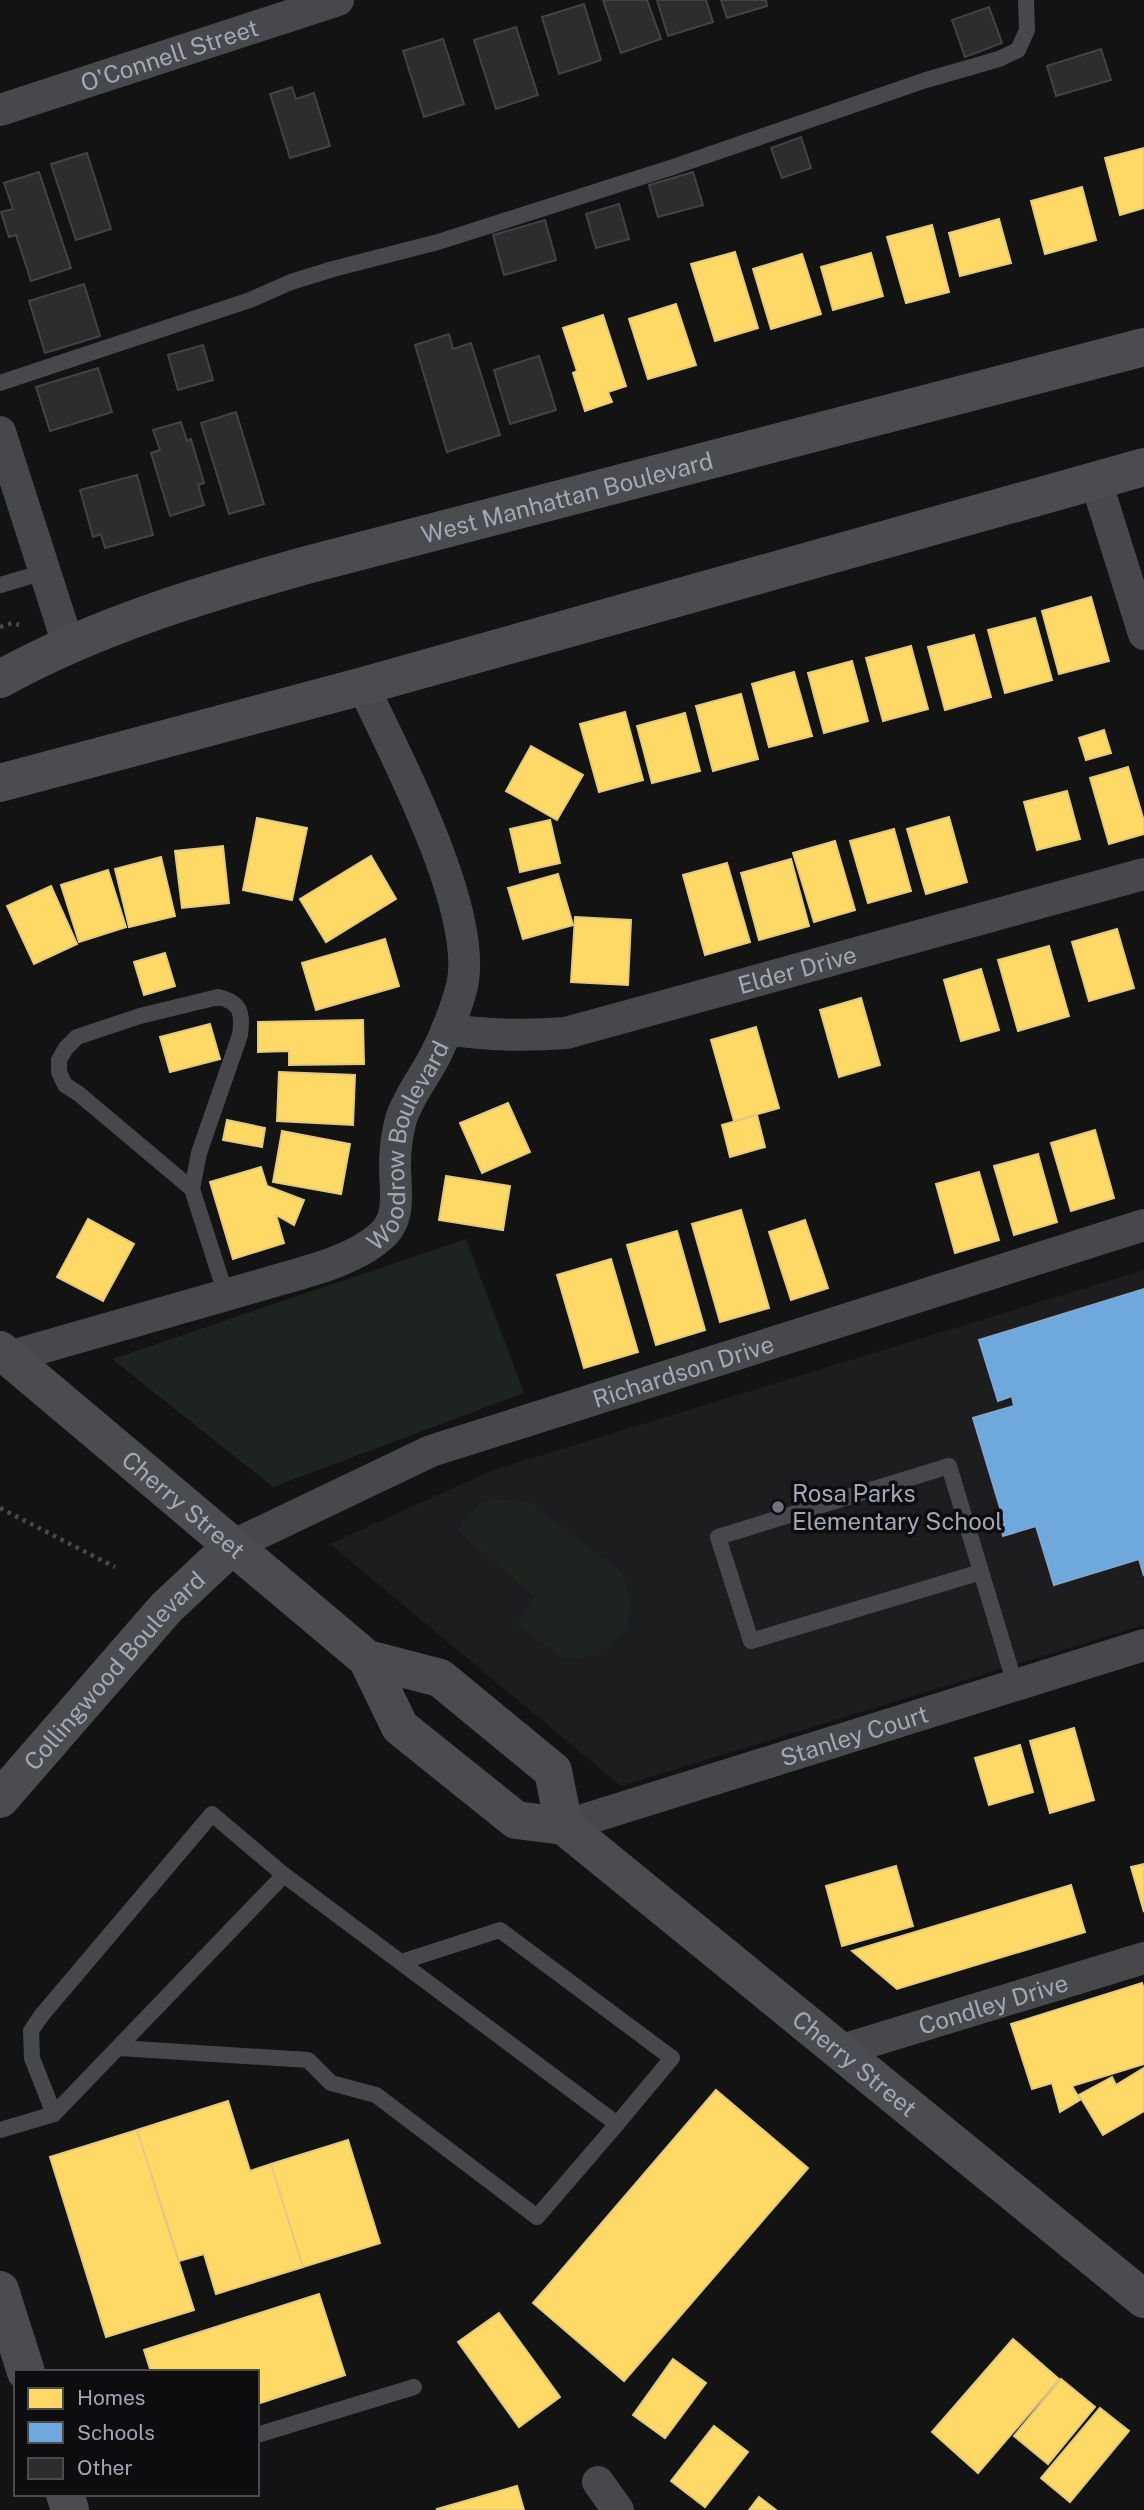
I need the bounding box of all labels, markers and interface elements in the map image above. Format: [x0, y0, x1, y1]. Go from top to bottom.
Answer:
street label: O'Connell Street [77, 13, 262, 97]
street label: West Manhattan Boulevard [418, 446, 716, 549]
street label: Elder Drive [735, 940, 860, 999]
street label: Woodrow Boulevard [361, 1036, 454, 1256]
street label: Richardson Drive [589, 1329, 777, 1413]
street label: Cherry Street [116, 1445, 251, 1564]
place label: Rosa Parks Elementary School [792, 1479, 1003, 1535]
marker: Rosa Parks Elementary School [770, 1499, 786, 1515]
street label: Collingwood Boulevard [18, 1565, 210, 1775]
street label: Stanley Court [777, 1699, 932, 1772]
street label: Condley Drive [915, 1968, 1071, 2040]
street label: Cherry Street [787, 2004, 923, 2122]
legend [14, 2370, 259, 2496]
text: Homes [77, 2385, 145, 2410]
text: Schools [77, 2420, 155, 2445]
text: Other [77, 2455, 133, 2480]

